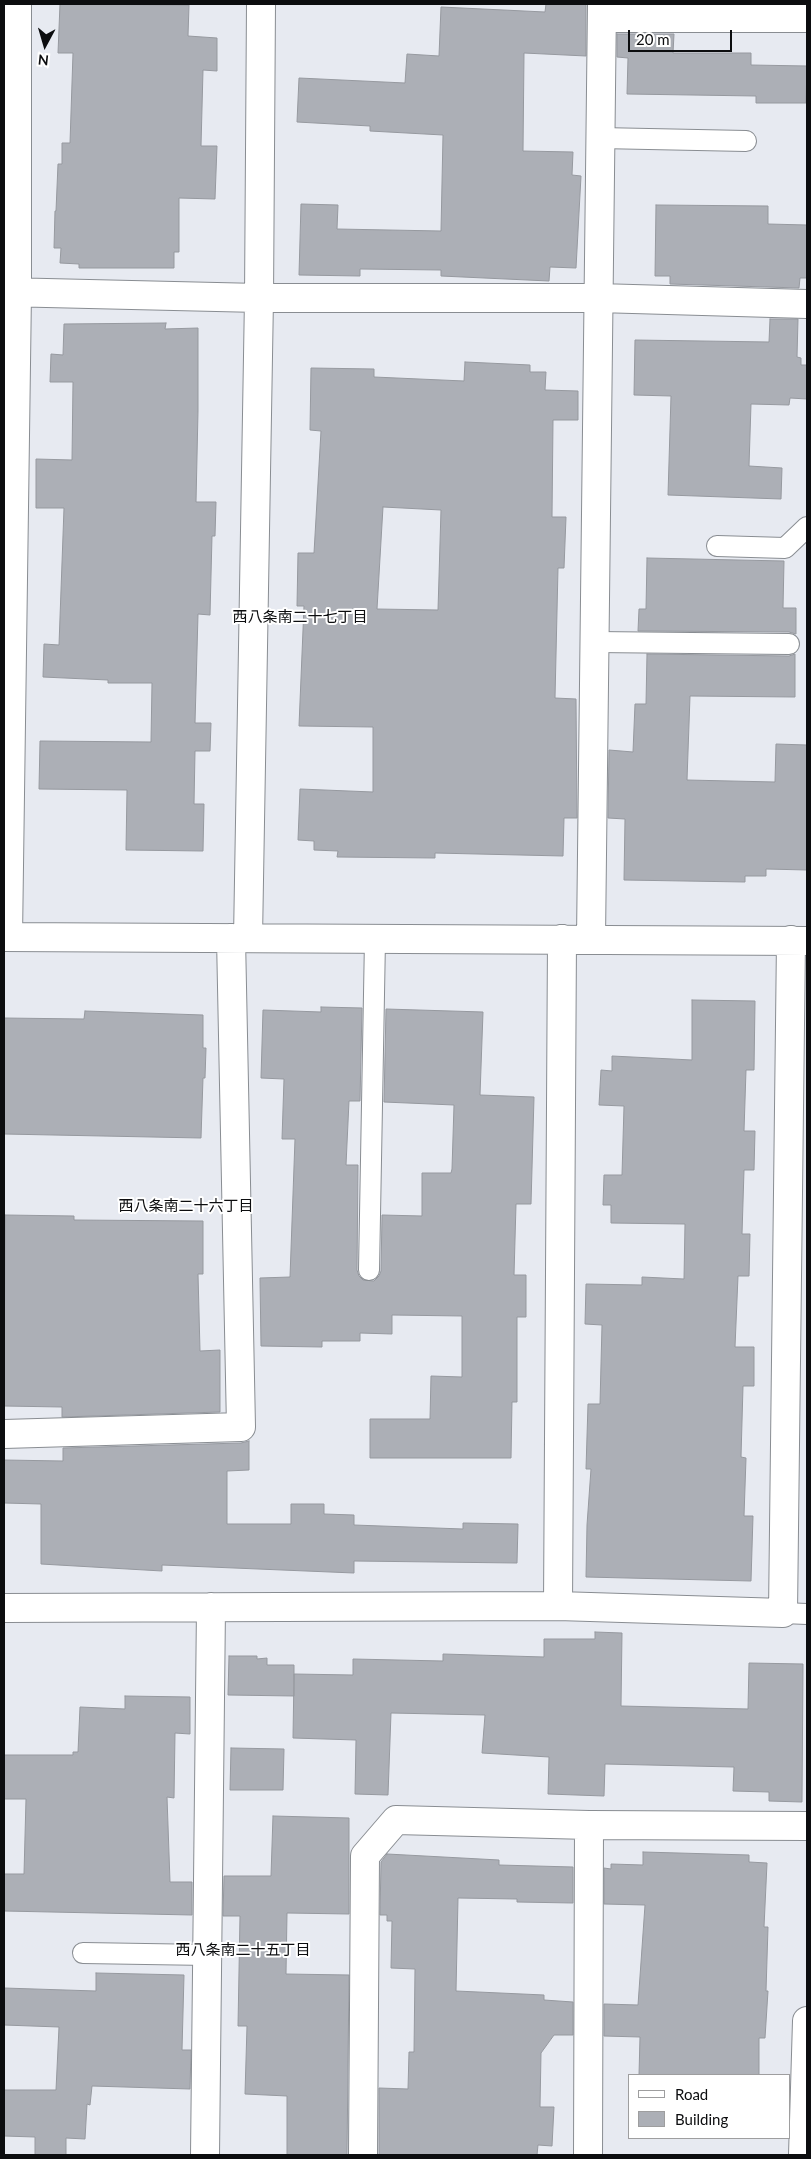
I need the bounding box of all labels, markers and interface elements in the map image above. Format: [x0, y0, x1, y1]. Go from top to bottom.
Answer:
north arrow [20, 20, 70, 70]
scale bar [631, 20, 735, 52]
text: 20 m [636, 30, 670, 48]
text: N [37, 51, 50, 69]
district label: 西八条南二十七丁目 [233, 608, 367, 626]
district label: 西八条南二十六丁目 [119, 1197, 253, 1215]
district label: 西八条南二十五丁目 [176, 1941, 310, 1959]
legend [628, 2074, 791, 2139]
text: Road [675, 2085, 708, 2103]
text: Building [675, 2110, 728, 2128]

